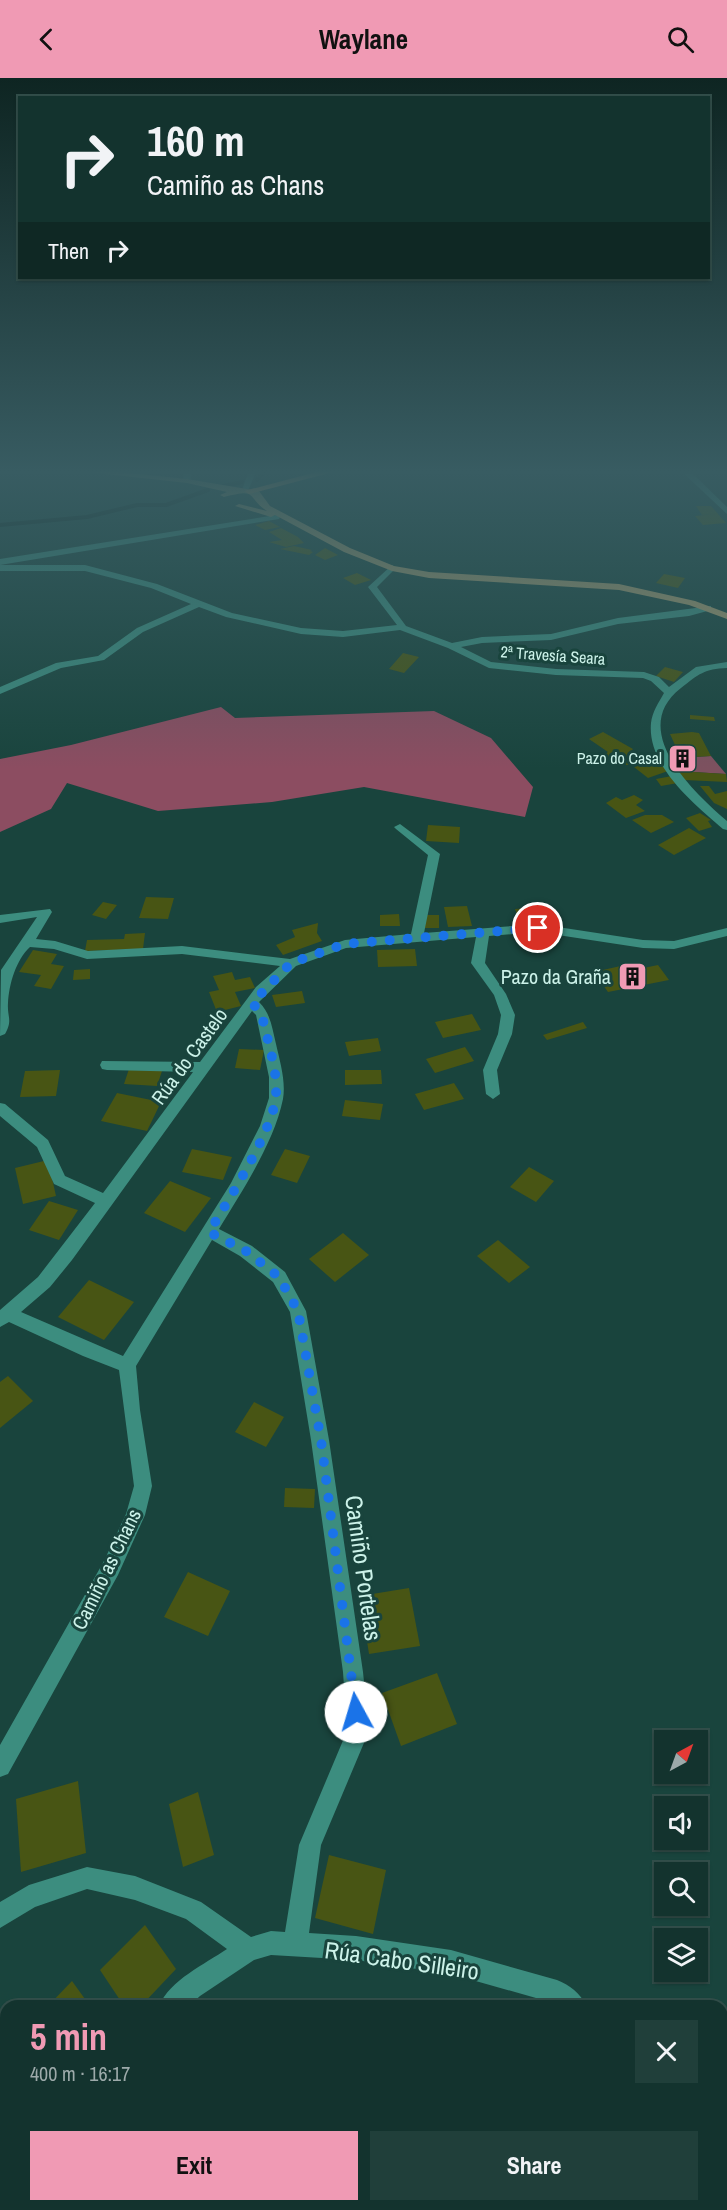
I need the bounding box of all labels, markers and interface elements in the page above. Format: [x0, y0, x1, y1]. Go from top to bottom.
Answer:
text: Waylane [319, 21, 408, 57]
icon: back [30, 23, 63, 56]
icon: search [664, 23, 697, 56]
text: 160 m [147, 113, 245, 169]
icon: right [48, 120, 126, 198]
text: Camiño as Chans [147, 167, 324, 203]
icon: right [101, 234, 134, 267]
text: Then [48, 236, 89, 266]
street label: 2ª Travesía Seara [500, 640, 607, 670]
building icon: Pazo do Casal [667, 742, 699, 774]
place label: Pazo do Casal [577, 747, 662, 769]
pin [512, 902, 563, 953]
icon: arrive [521, 911, 554, 944]
building icon: Pazo da Graña [616, 960, 648, 992]
place label: Pazo da Graña [501, 963, 611, 990]
street label: Rúa do Castelo [145, 1002, 233, 1110]
street label: Camiño Portelas [338, 1493, 390, 1643]
street label: Camiño as Chans [65, 1504, 147, 1634]
position arrow [324, 1680, 388, 1744]
north arrow [654, 1730, 708, 1784]
map controls [654, 1730, 708, 1982]
button: sound [654, 1796, 708, 1850]
button: search [654, 1862, 708, 1916]
button: layers [654, 1928, 708, 1982]
street label: Rúa Cabo Silleiro [323, 1933, 481, 1987]
text: 5 min [30, 2013, 107, 2061]
button: close [635, 2020, 698, 2083]
text: 400 m · 16:17 [30, 2060, 130, 2087]
button: Exit [30, 2131, 358, 2200]
button: Share [370, 2131, 698, 2200]

